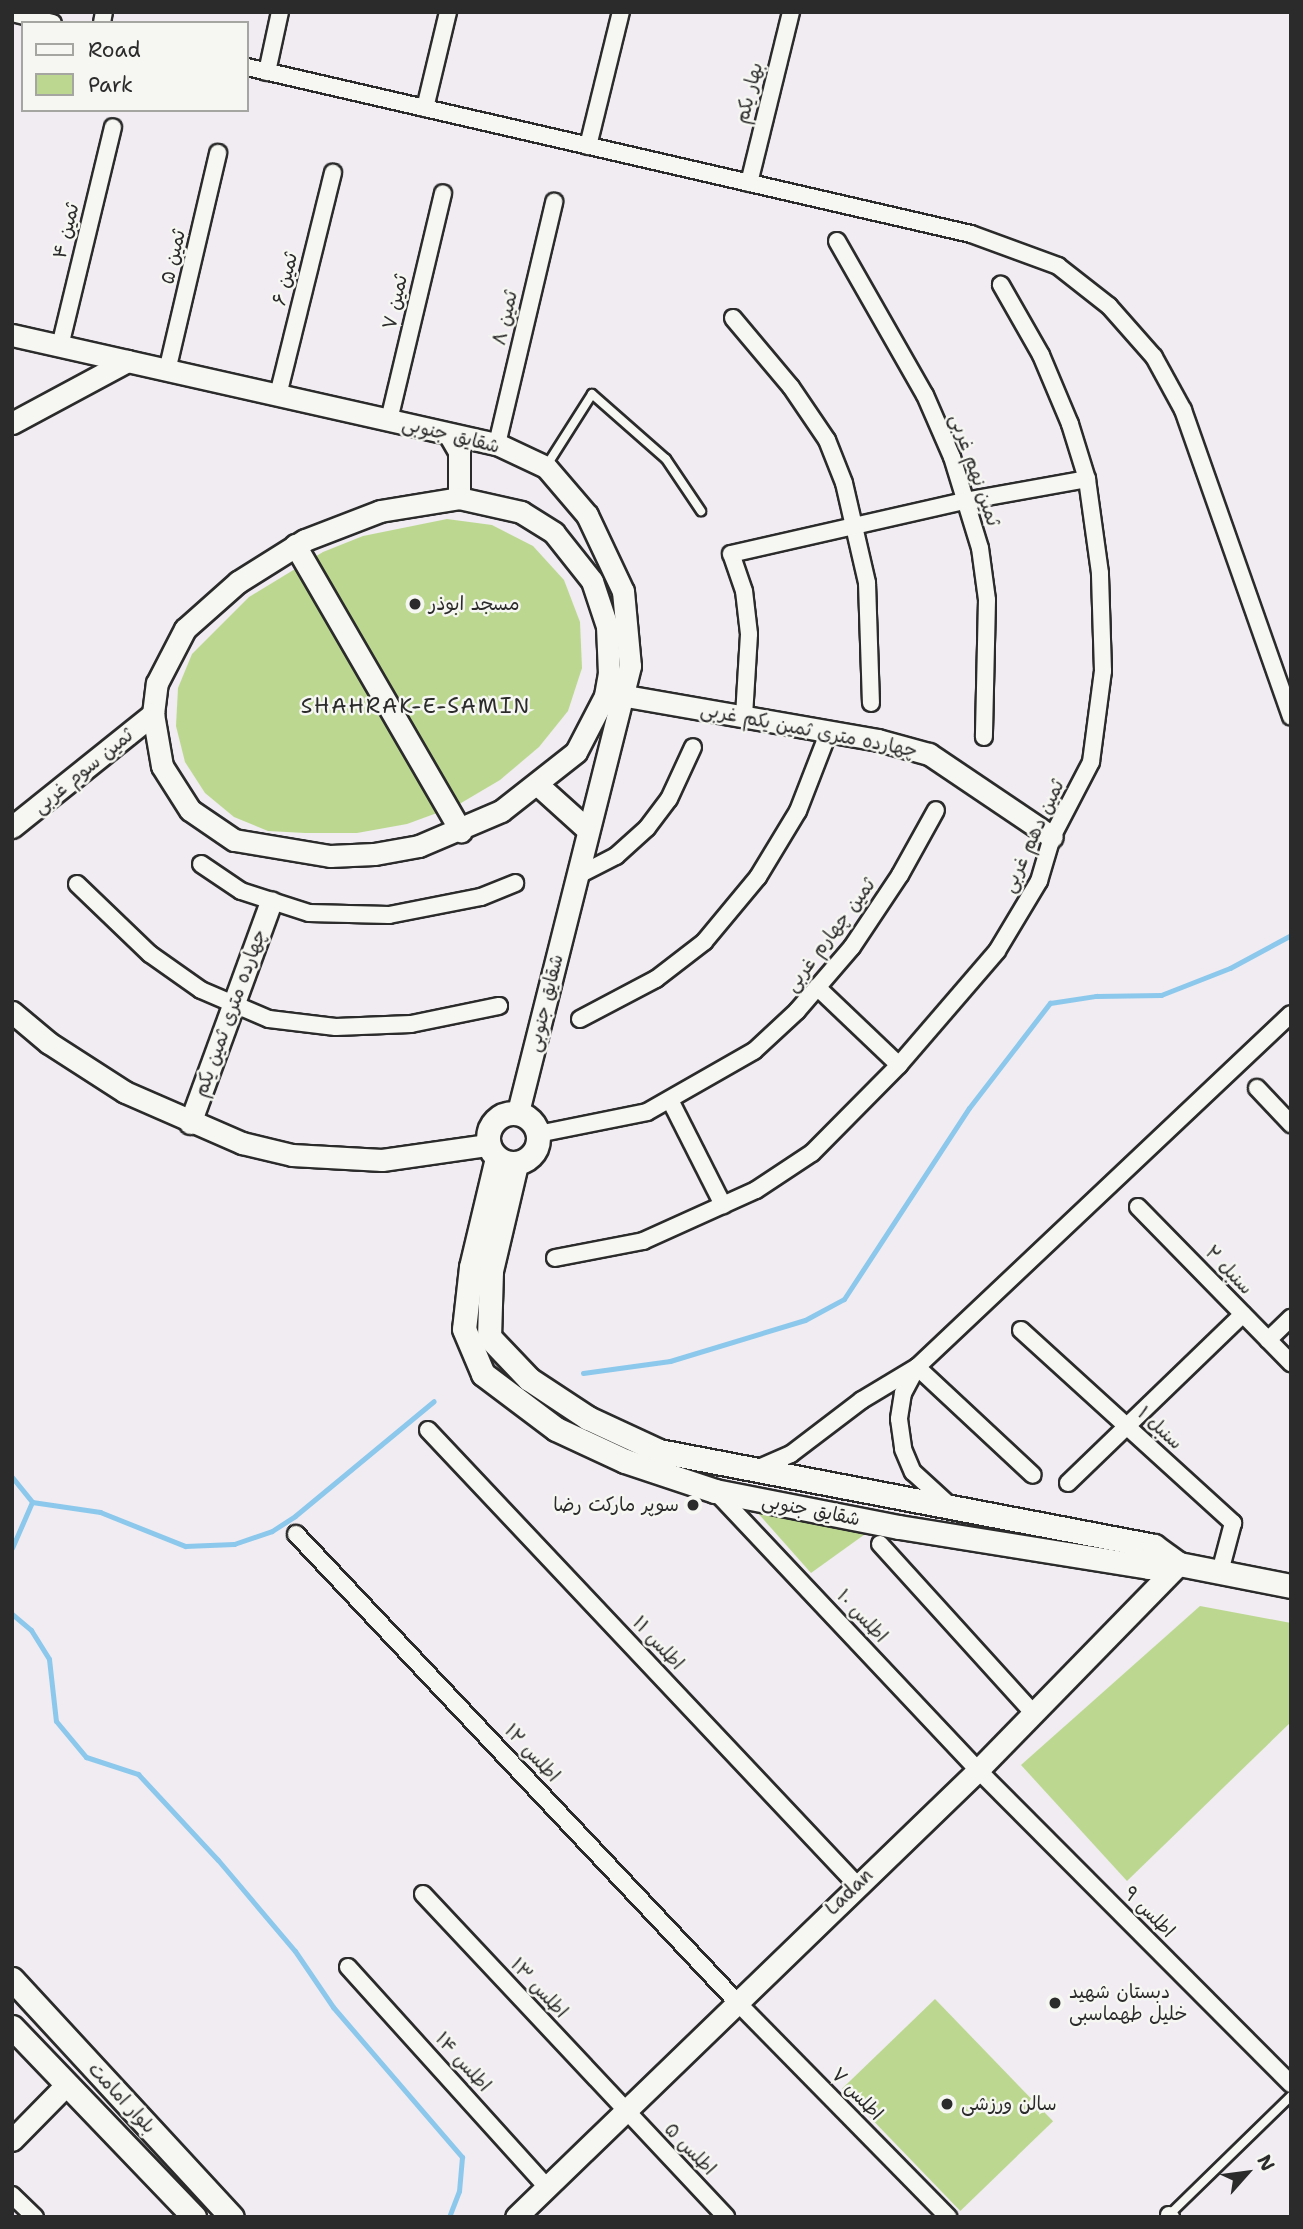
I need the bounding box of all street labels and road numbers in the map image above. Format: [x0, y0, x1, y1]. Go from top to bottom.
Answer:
street label: بهار یکم [730, 60, 768, 126]
street label: ثمین ۴ [48, 201, 84, 261]
street label: ثمین ۵ [156, 227, 190, 287]
street label: ثمین ۶ [267, 250, 303, 308]
street label: ثمین ۷ [378, 272, 412, 332]
street label: ثمین ۸ [488, 288, 522, 348]
street label: ثمین نهم غربی [945, 411, 1005, 529]
street label: شقایق جنوبی [400, 412, 502, 458]
street label: چهارده متری ثمین یکم غربی [699, 698, 919, 762]
street label: ثمین سوم غربی [28, 724, 138, 818]
street label: ثمین دهم غربی [997, 776, 1069, 896]
street label: ثمین چهارم غربی [780, 874, 880, 996]
street label: چهارده متری ثمین یکم [189, 926, 271, 1100]
street label: شقایق جنوبی [522, 952, 568, 1054]
street label: سنبل ۲ [1200, 1241, 1258, 1299]
street label: سنبل ۱ [1133, 1402, 1187, 1454]
street label: شقایق جنوبی [760, 1489, 862, 1531]
street label: اطلس ۱۰ [832, 1585, 892, 1647]
street label: اطلس ۱۱ [628, 1611, 688, 1675]
street label: اطلس ۱۲ [499, 1719, 565, 1787]
street label: Ladan [820, 1864, 878, 1920]
street label: اطلس ۹ [1119, 1882, 1179, 1942]
street label: اطلس ۱۳ [506, 1953, 572, 2023]
street label: اطلس ۱۴ [430, 2028, 496, 2096]
street label: بلوار امامت [83, 2058, 161, 2138]
street label: اطلس ۷ [826, 2063, 888, 2125]
street label: اطلس ۵ [659, 2118, 721, 2180]

